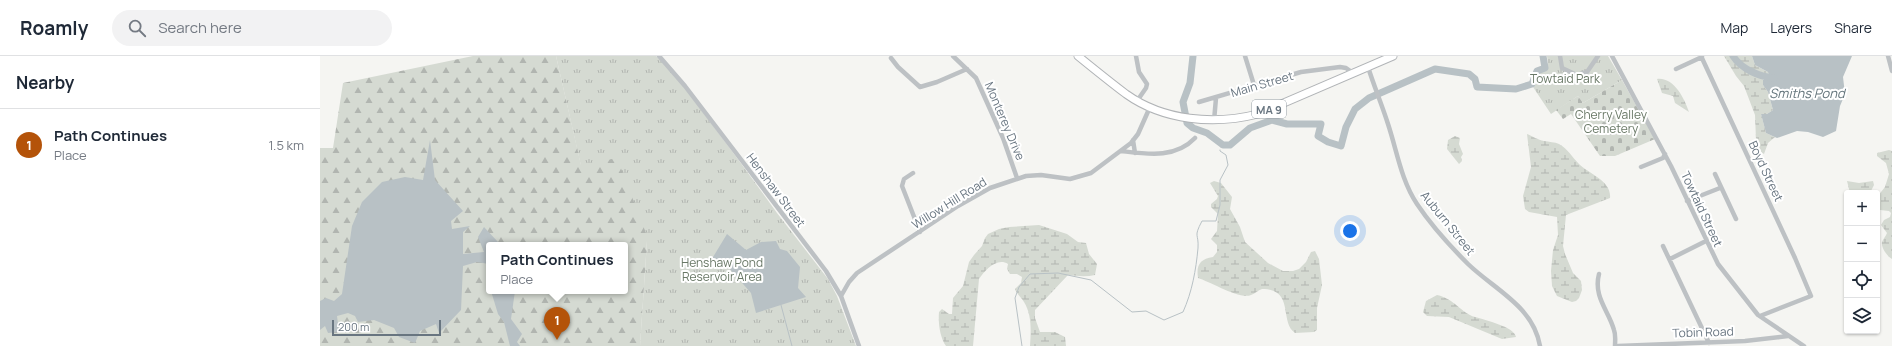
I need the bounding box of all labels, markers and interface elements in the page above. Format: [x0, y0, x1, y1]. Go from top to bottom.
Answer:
search box [112, 10, 392, 46]
text: Roamly [20, 15, 88, 41]
icon: search [126, 17, 148, 39]
text: Search here [158, 17, 242, 38]
text: Map [1720, 18, 1748, 37]
text: Layers [1770, 18, 1812, 37]
text: Share [1834, 18, 1872, 37]
street label: Main Street [1229, 67, 1295, 101]
park label: Towtaid Park [1530, 70, 1601, 87]
text: Nearby [16, 71, 74, 94]
street label: Monterey Drive [981, 79, 1029, 163]
water label: Smiths Pond [1769, 84, 1847, 102]
road number: MA 9 [1252, 100, 1286, 118]
park label: Cherry Valley Cemetery [1575, 106, 1648, 137]
text: Path Continues [54, 125, 167, 146]
text: 1 [26, 136, 32, 154]
text: 1.5 km [269, 136, 304, 154]
street label: Boyd Street [1745, 138, 1788, 204]
text: Place [54, 146, 87, 164]
street label: Henshaw Street [742, 149, 810, 231]
street label: Towtaid Street [1677, 169, 1727, 250]
street label: Willow Hill Road [908, 173, 990, 233]
street label: Auburn Street [1417, 187, 1479, 259]
map controls [1844, 190, 1880, 334]
button: + [1844, 190, 1880, 226]
your location [1340, 221, 1360, 241]
button: − [1844, 226, 1880, 262]
popup [486, 242, 628, 294]
text: Path Continues [500, 249, 614, 270]
park label: Henshaw Pond Reservoir Area [681, 254, 763, 285]
button: locate [1844, 262, 1880, 298]
text: Place [500, 270, 533, 288]
button: layers [1844, 298, 1880, 334]
pin: 1 [544, 307, 570, 340]
scale bar [332, 318, 441, 337]
text: 200 m [338, 319, 369, 334]
street label: Tobin Road [1672, 322, 1734, 342]

